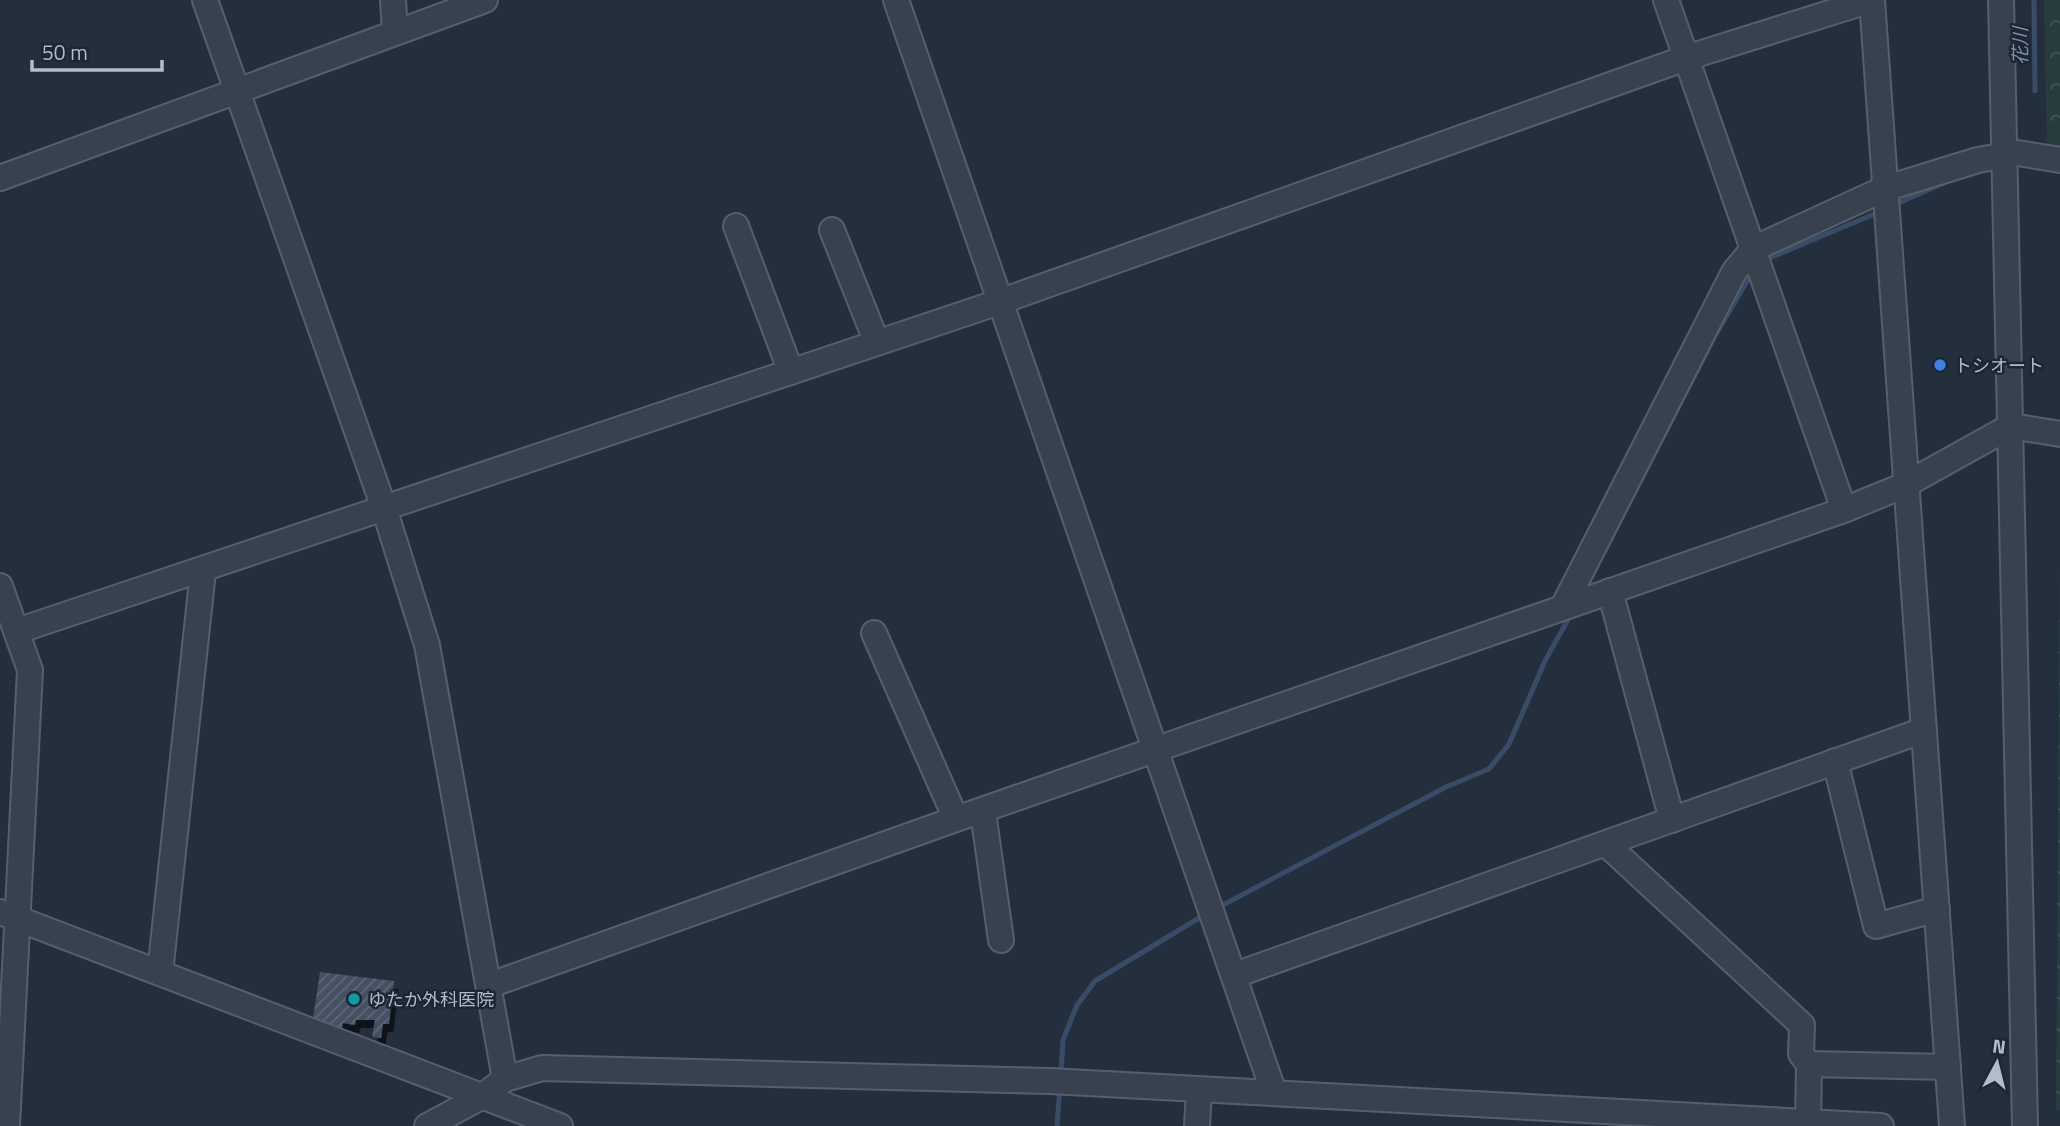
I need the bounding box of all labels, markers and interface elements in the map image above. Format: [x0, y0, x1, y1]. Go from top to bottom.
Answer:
water label: 花川 [2005, 25, 2034, 65]
scale bar [32, 28, 161, 72]
text: 50 m [42, 36, 88, 68]
place label: トシオート [1954, 352, 2044, 379]
marker: トシオート [1932, 357, 1948, 373]
place label: ゆたか外科医院 [368, 986, 494, 1013]
marker: ゆたか外科医院 [346, 991, 362, 1007]
north arrow [1962, 1028, 2032, 1098]
text: N [1991, 1030, 2007, 1061]

